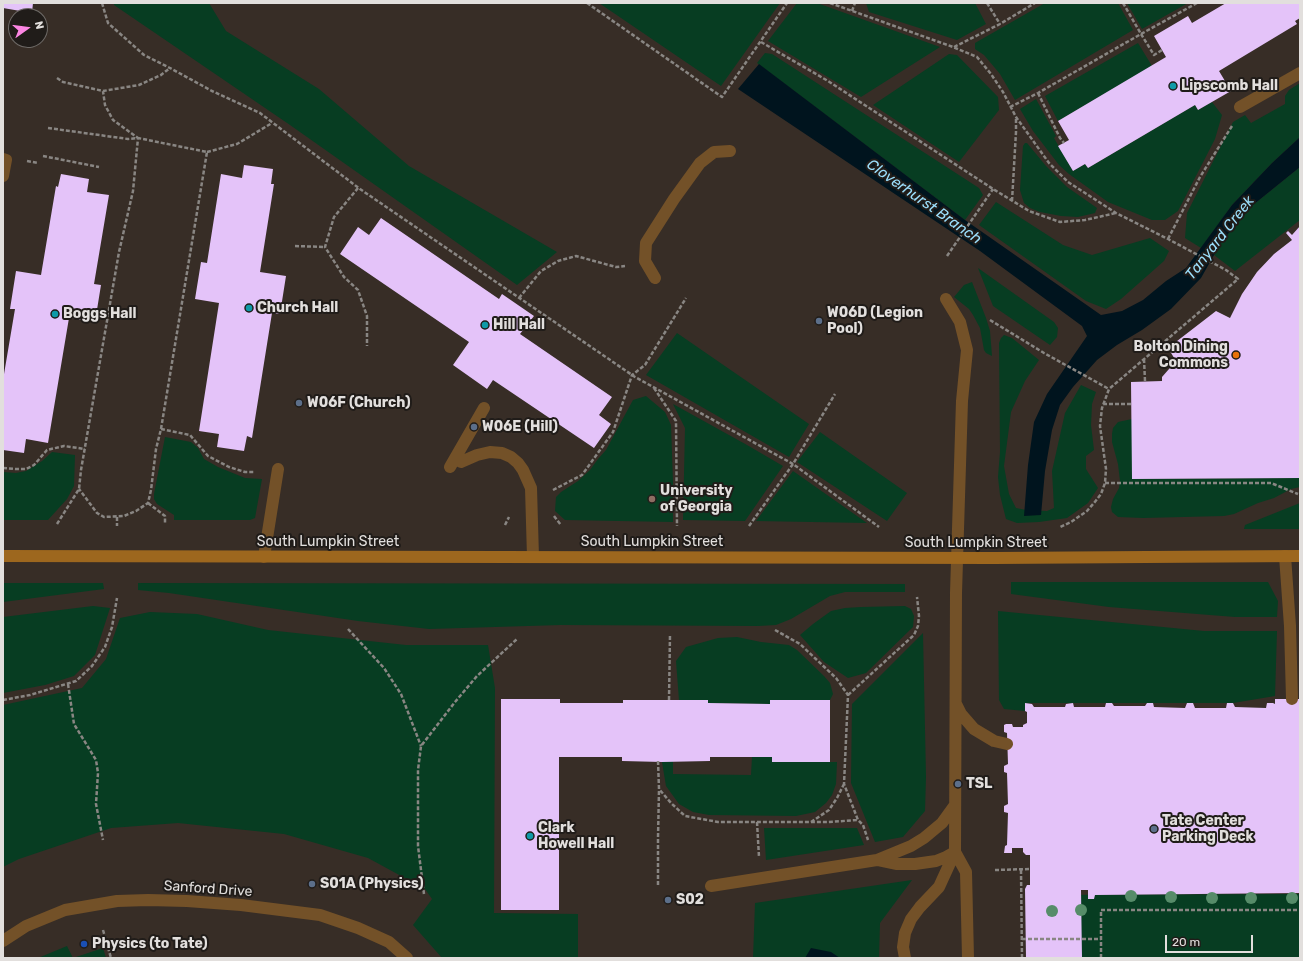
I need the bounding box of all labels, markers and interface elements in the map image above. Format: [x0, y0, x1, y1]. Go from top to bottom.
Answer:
north arrow [8, 8, 48, 48]
text: N [32, 20, 46, 31]
place label: Lipscomb Hall [1181, 78, 1278, 94]
marker: Lipscomb Hall [1168, 81, 1178, 91]
water label: Cloverhurst Branch [863, 156, 985, 248]
water label: Tanyard Creek [1182, 192, 1258, 284]
place label: Church Hall [257, 300, 338, 316]
marker: Church Hall [244, 303, 254, 313]
place label: W06D (Legion Pool) [827, 305, 923, 338]
place label: Boggs Hall [63, 306, 137, 322]
marker: Boggs Hall [50, 309, 60, 319]
marker: W06D (Legion Pool) [814, 316, 824, 326]
place label: Hill Hall [493, 317, 545, 333]
marker: Hill Hall [480, 320, 490, 330]
place label: Bolton Dining Commons [1134, 339, 1228, 372]
marker: Bolton Dining Commons [1231, 350, 1241, 360]
place label: W06F (Church) [307, 395, 411, 411]
marker: W06F (Church) [294, 398, 304, 408]
place label: W06E (Hill) [482, 419, 558, 435]
marker: W06E (Hill) [469, 422, 479, 432]
place label: University of Georgia [660, 483, 733, 516]
marker: University of Georgia [647, 494, 657, 504]
street label: South Lumpkin Street [257, 534, 399, 550]
street label: South Lumpkin Street [581, 534, 723, 550]
street label: South Lumpkin Street [905, 535, 1047, 551]
place label: TSL [966, 776, 992, 792]
marker: TSL [953, 779, 963, 789]
place label: Tate Center Parking Deck [1162, 813, 1254, 846]
place label: Clark Howell Hall [538, 820, 614, 852]
marker: Tate Center Parking Deck [1149, 824, 1159, 834]
marker: Clark Howell Hall [525, 831, 535, 841]
place label: S01A (Physics) [320, 876, 424, 892]
street label: Sanford Drive [163, 878, 253, 900]
marker: S01A (Physics) [307, 879, 317, 889]
place label: S02 [676, 892, 704, 908]
marker: S02 [663, 895, 673, 905]
scale bar [1167, 927, 1255, 953]
text: 20 m [1172, 935, 1200, 949]
place label: Physics (to Tate) [92, 936, 208, 952]
marker: Physics (to Tate) [79, 939, 89, 949]

